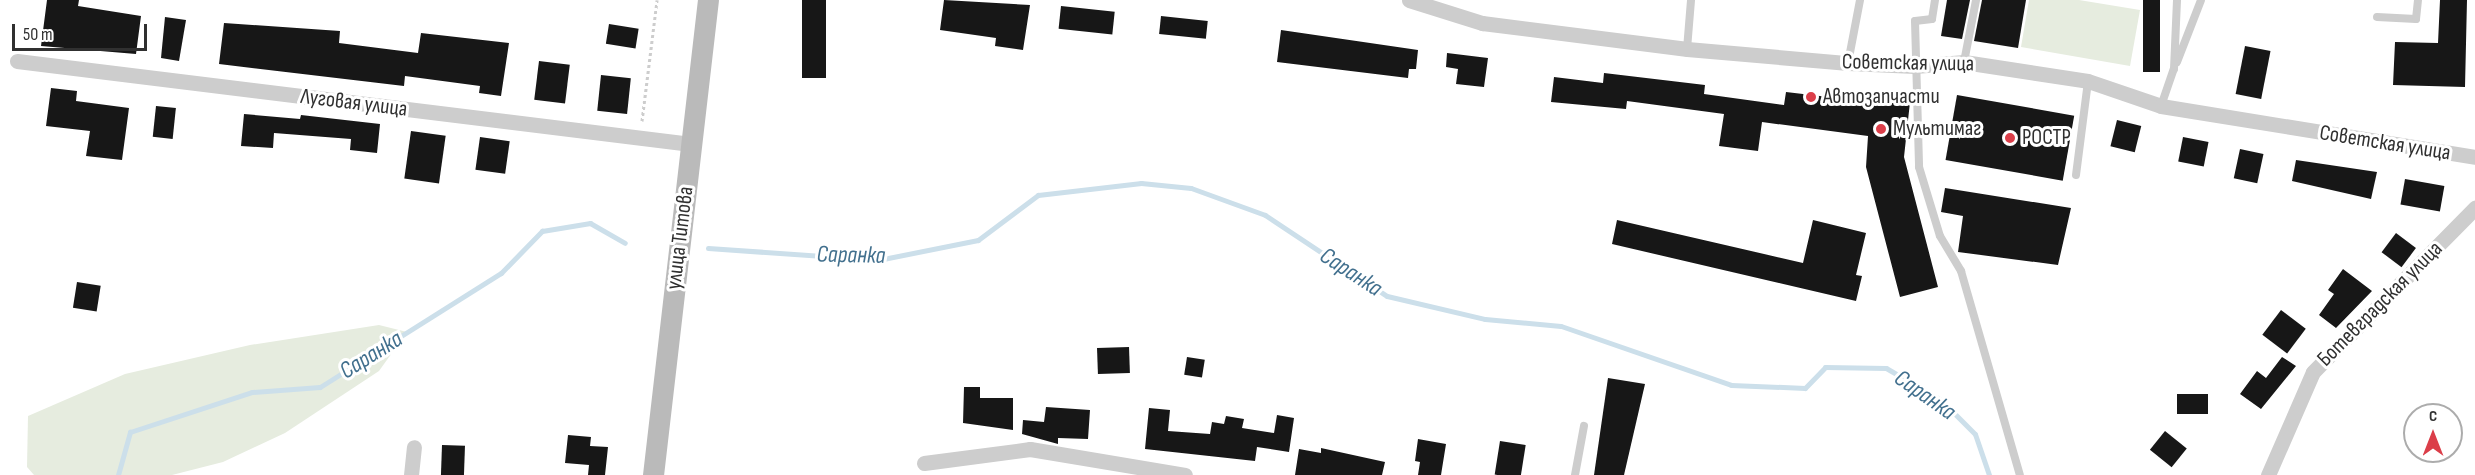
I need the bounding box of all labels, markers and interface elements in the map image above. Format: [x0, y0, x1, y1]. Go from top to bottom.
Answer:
scale bar [15, 12, 150, 50]
text: 50 m [23, 24, 53, 45]
street label: Советская улица [1842, 49, 1974, 77]
street label: Луговая улица [299, 83, 409, 123]
place label: Автозапчасти [1823, 84, 1940, 110]
marker: Автозапчасти [1804, 90, 1818, 104]
place label: Мультимаг [1893, 116, 1981, 142]
street label: Советская улица [2318, 120, 2452, 166]
marker: Мультимаг [1874, 122, 1888, 136]
place label: РОСТР [2022, 125, 2071, 151]
marker: РОСТР [2003, 131, 2017, 145]
street label: улица Титова [661, 185, 699, 291]
street label: Ботевградская улица [2312, 236, 2448, 372]
water label: Саранка [816, 240, 886, 270]
water label: Саранка [1314, 241, 1388, 303]
water label: Саранка [334, 325, 408, 385]
water label: Саранка [1889, 364, 1961, 426]
north arrow [2403, 403, 2463, 463]
text: С [2429, 407, 2437, 426]

